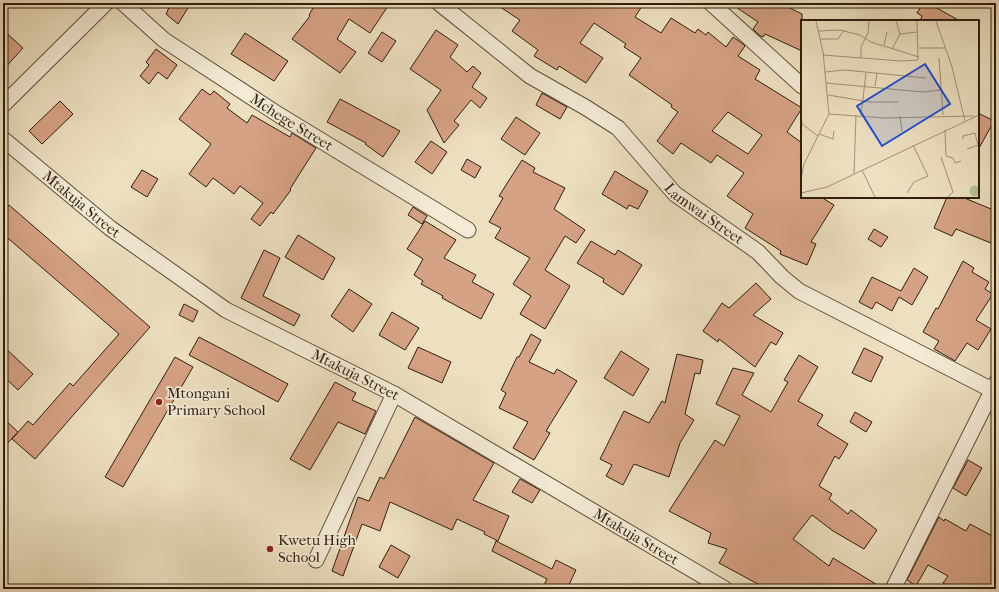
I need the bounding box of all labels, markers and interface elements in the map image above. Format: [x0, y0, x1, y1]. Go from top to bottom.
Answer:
inset map [801, 20, 979, 198]
street label: Mchege Street [247, 90, 337, 155]
street label: Mtakuja Street [39, 167, 124, 242]
street label: Lamwai Street [660, 179, 748, 248]
street label: Mtakuja Street [309, 345, 403, 405]
place label: Mtongani Primary School [167, 384, 266, 419]
marker: Mtongani Primary School [154, 397, 164, 407]
street label: Mtakuja Street [590, 505, 682, 569]
place label: Kwetu High School [278, 531, 357, 566]
marker: Kwetu High School [265, 544, 275, 554]

